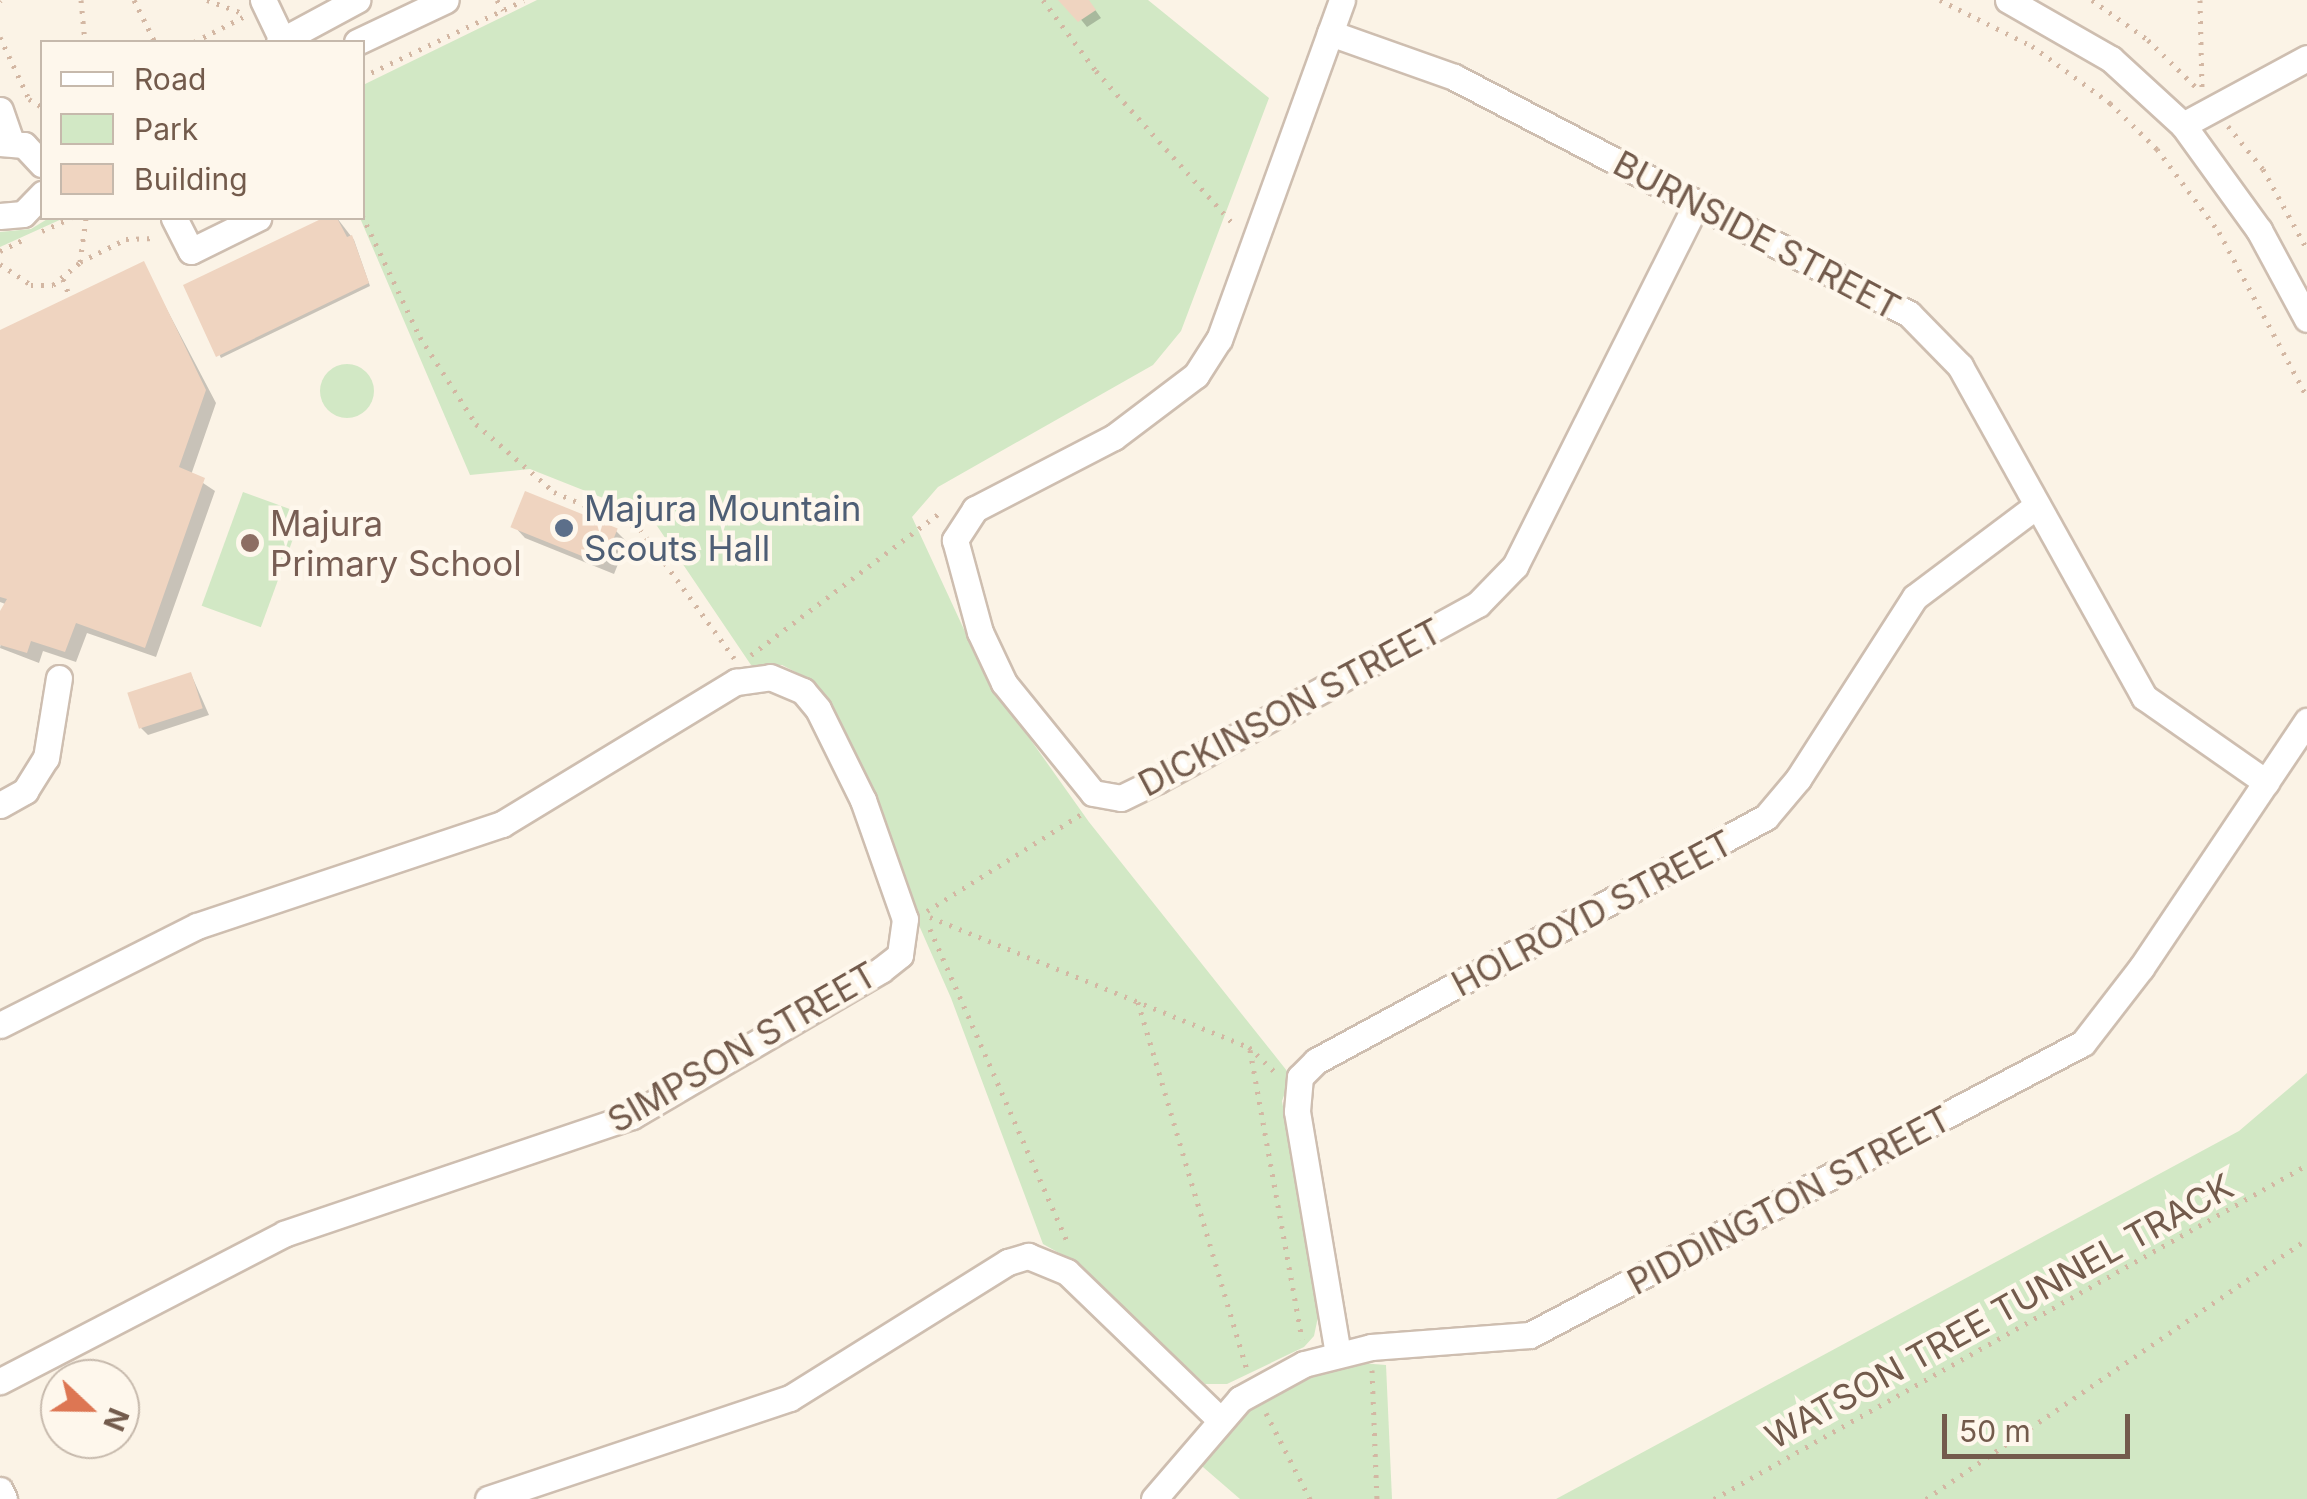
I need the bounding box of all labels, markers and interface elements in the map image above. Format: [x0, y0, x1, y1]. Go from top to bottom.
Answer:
legend [40, 40, 365, 220]
text: Road [134, 61, 206, 97]
text: Park [134, 111, 198, 147]
street label: BURNSIDE STREET [1607, 142, 1907, 328]
text: Building [134, 161, 248, 197]
place label: Majura Mountain Scouts Hall [584, 487, 862, 569]
place label: Majura Primary School [270, 502, 522, 584]
marker: Majura Mountain Scouts Hall [553, 517, 575, 539]
marker: Majura Primary School [239, 532, 261, 554]
street label: DICKINSON STREET [1131, 609, 1449, 805]
street label: HOLROYD STREET [1445, 821, 1739, 1005]
street label: SIMPSON STREET [600, 953, 884, 1141]
street label: PIDDINGTON STREET [1620, 1097, 1958, 1303]
street label: WATSON TREE TUNNEL TRACK [1758, 1165, 2240, 1457]
north arrow [40, 1359, 140, 1459]
scale bar [1947, 1394, 2134, 1456]
text: N [96, 1403, 136, 1436]
text: 50 m [1959, 1413, 2031, 1449]

